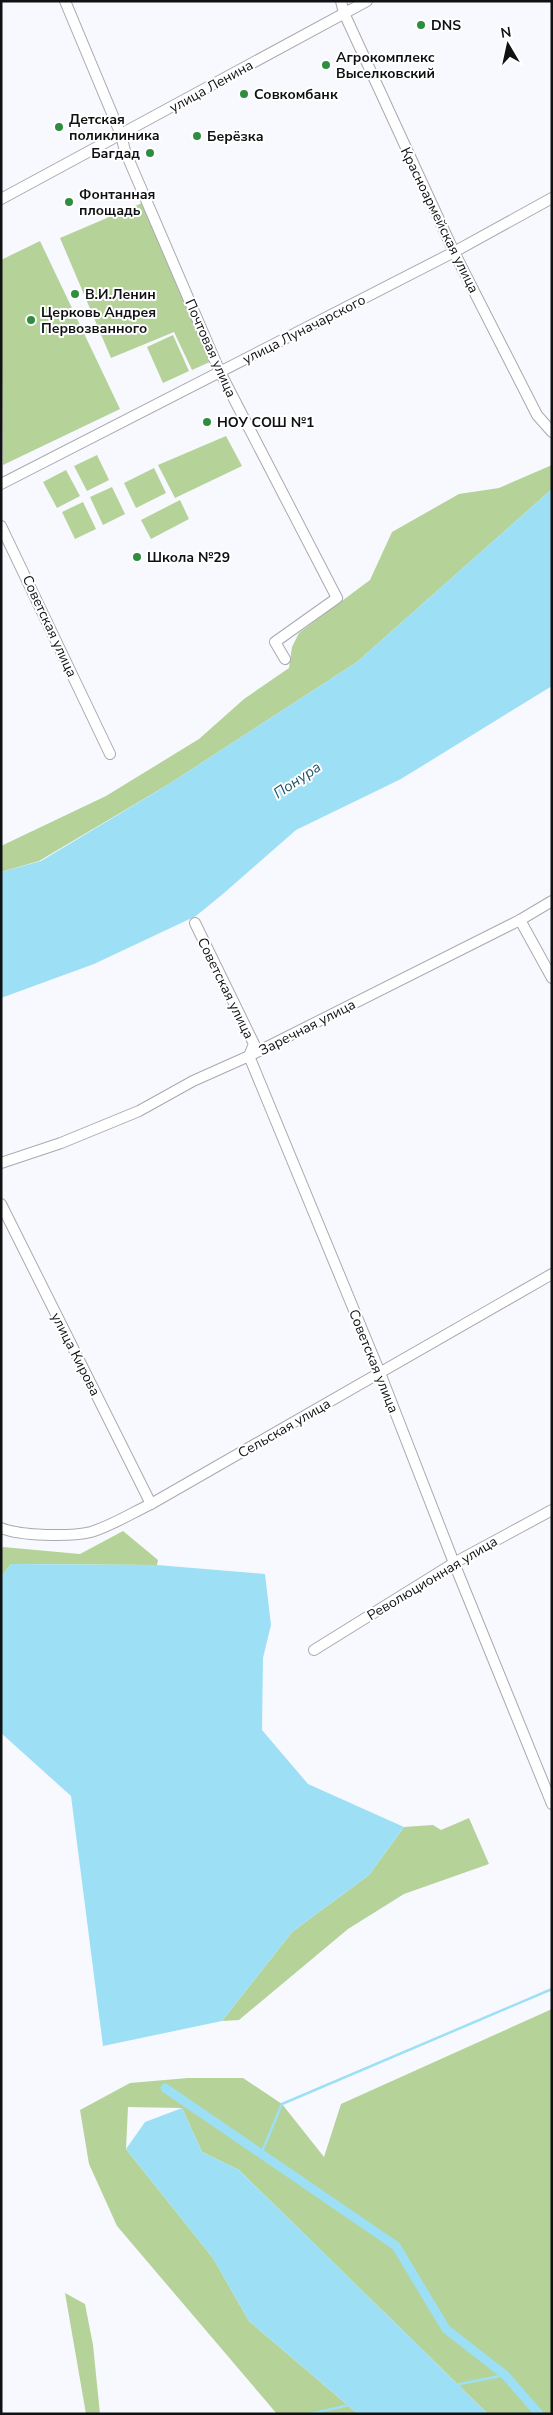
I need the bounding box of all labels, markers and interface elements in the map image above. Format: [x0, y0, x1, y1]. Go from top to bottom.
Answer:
place label: DNS [431, 16, 461, 35]
marker: DNS [415, 19, 427, 31]
north arrow [483, 20, 533, 70]
text: N [499, 22, 513, 43]
place label: Агрокомплекс Выселковский [336, 48, 435, 83]
street label: улица Ленина [166, 56, 256, 117]
marker: Агрокомплекс Выселковский [320, 59, 332, 71]
place label: Совкомбанк [254, 85, 338, 104]
marker: Совкомбанк [238, 88, 250, 100]
place label: Детская поликлиника [69, 110, 160, 145]
marker: Детская поликлиника [53, 121, 65, 133]
place label: Берёзка [207, 127, 264, 146]
marker: Берёзка [191, 130, 203, 142]
place label: Багдад [91, 144, 140, 163]
street label: Красноармейская улица [396, 144, 483, 296]
marker: Багдад [144, 147, 156, 159]
place label: Фонтанная площадь [79, 185, 155, 220]
marker: Фонтанная площадь [63, 196, 75, 208]
place label: В.И.Ленин [85, 285, 156, 304]
marker: В.И.Ленин [69, 288, 81, 300]
street label: улица Луначарского [239, 290, 369, 369]
street label: Почтовая улица [180, 296, 241, 400]
place label: Церковь Андрея Первозванного [41, 303, 156, 338]
marker: Церковь Андрея Первозванного [25, 314, 37, 326]
place label: НОУ СОШ №1 [217, 413, 314, 432]
marker: НОУ СОШ №1 [201, 416, 213, 428]
place label: Школа №29 [147, 548, 230, 567]
marker: Школа №29 [131, 551, 143, 563]
street label: Советская улица [18, 572, 81, 680]
water label: Понура [269, 757, 325, 803]
street label: Советская улица [193, 934, 258, 1042]
street label: Заречная улица [256, 995, 359, 1060]
street label: Советская улица [344, 1306, 403, 1416]
street label: улица Кирова [46, 1309, 105, 1399]
street label: Сельская улица [234, 1394, 334, 1463]
street label: Революционная улица [363, 1532, 501, 1625]

